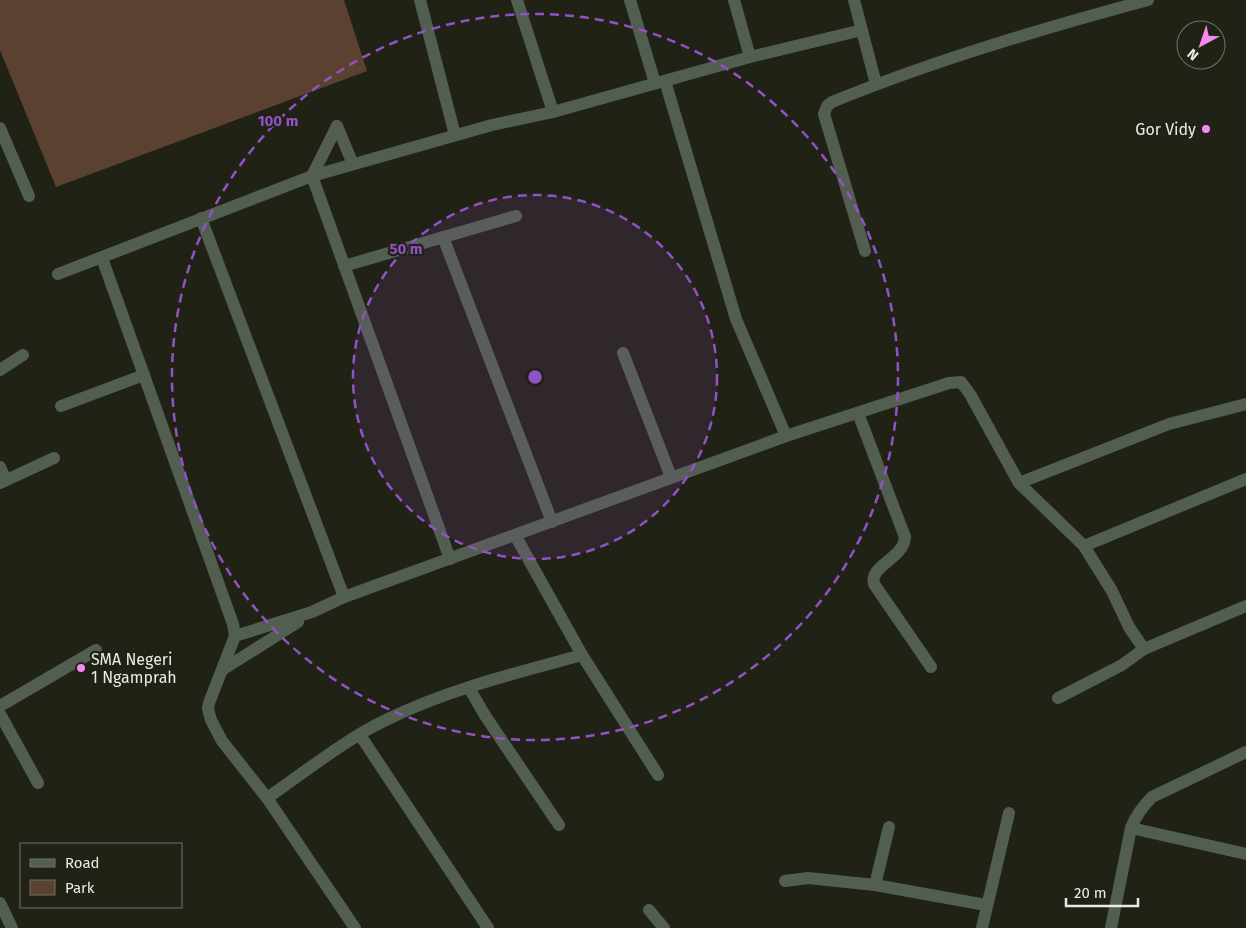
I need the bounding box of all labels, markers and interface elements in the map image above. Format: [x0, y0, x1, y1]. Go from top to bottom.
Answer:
north arrow [1176, 20, 1226, 70]
text: N [1184, 45, 1202, 64]
text: 100 m [258, 112, 298, 130]
place label: Gor Vidy [1135, 120, 1196, 139]
marker: Gor Vidy [1200, 123, 1212, 135]
text: 50 m [389, 240, 423, 258]
centre of rings [526, 368, 544, 386]
place label: SMA Negeri 1 Ngamprah [91, 650, 177, 687]
marker: SMA Negeri 1 Ngamprah [75, 662, 87, 674]
legend [20, 843, 182, 908]
text: Road [65, 854, 100, 872]
scale bar [1066, 876, 1138, 908]
text: Park [65, 879, 95, 897]
text: 20 m [1074, 884, 1107, 902]

